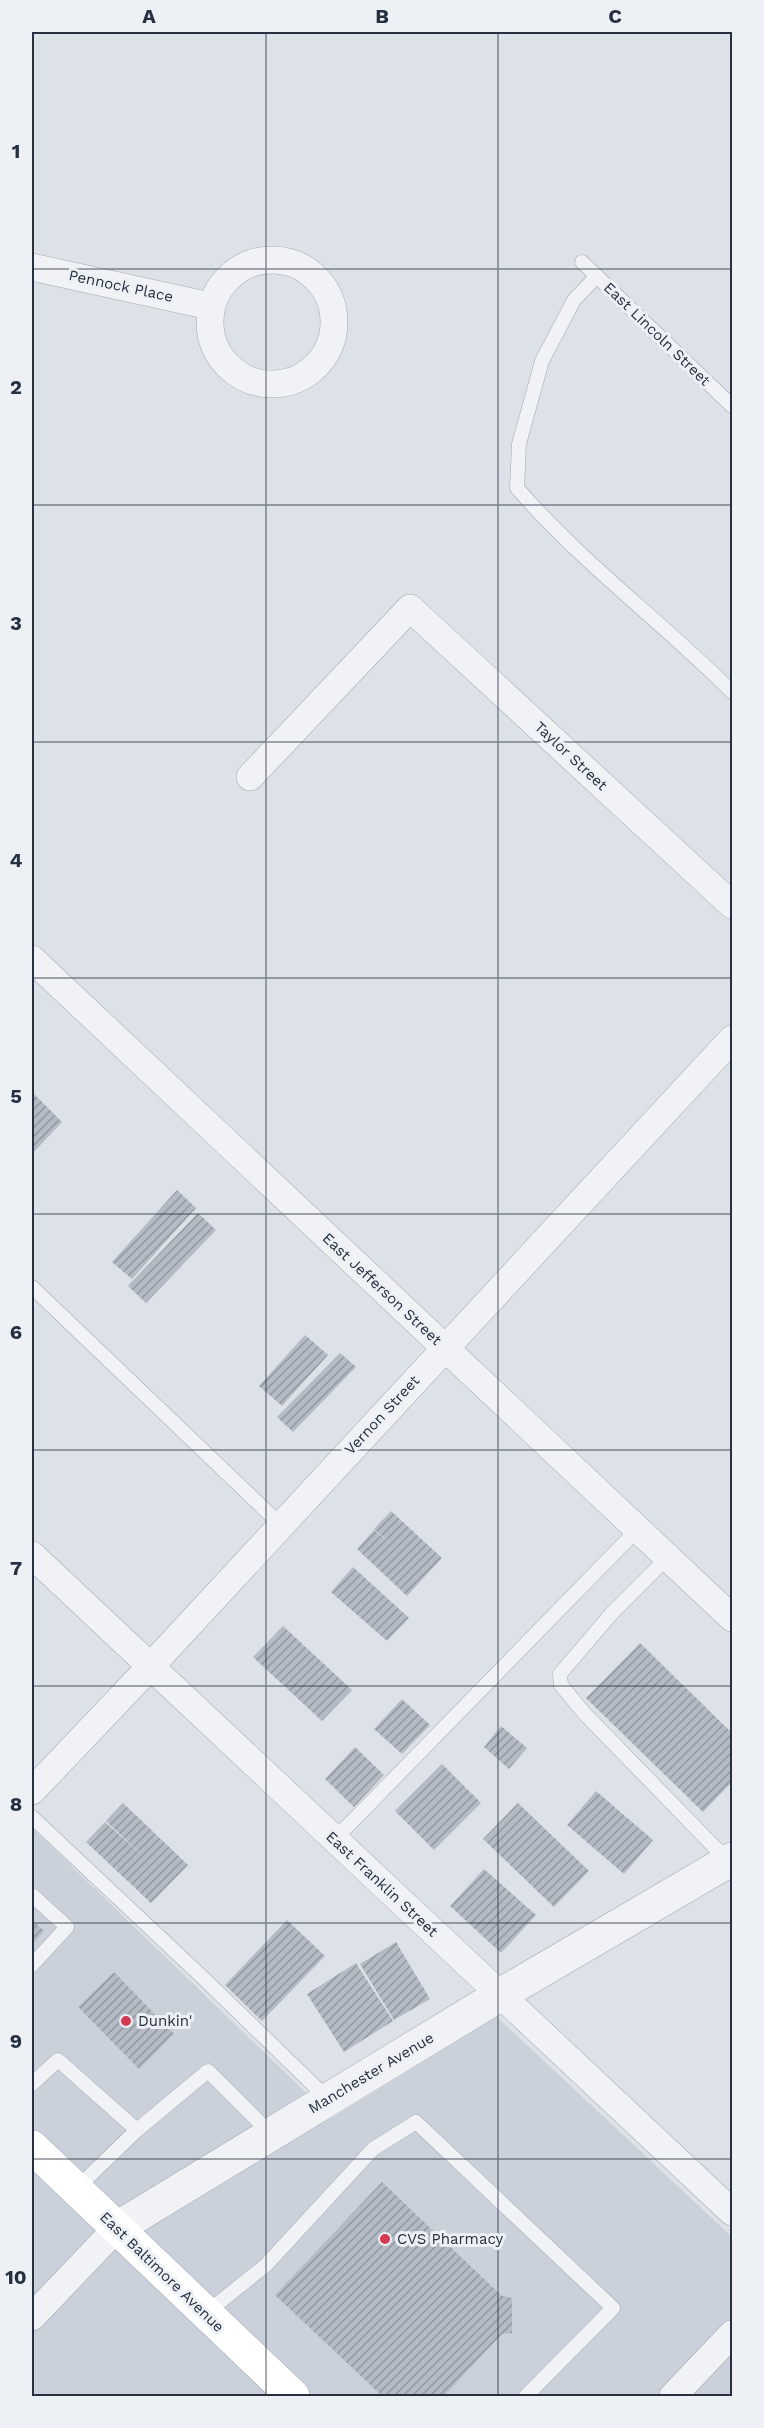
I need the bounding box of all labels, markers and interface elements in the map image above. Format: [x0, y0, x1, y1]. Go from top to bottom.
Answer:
text: A [142, 4, 156, 28]
text: B [375, 4, 389, 28]
text: C [608, 4, 622, 28]
text: 1 [12, 139, 20, 163]
street label: Pennock Place [67, 266, 175, 306]
street label: East Lincoln Street [600, 278, 715, 390]
text: 2 [10, 375, 22, 399]
text: 3 [10, 611, 22, 635]
street label: Taylor Street [531, 718, 612, 795]
text: 4 [10, 848, 23, 872]
text: 5 [10, 1084, 22, 1108]
street label: East Jefferson Street [319, 1229, 446, 1349]
text: 6 [10, 1320, 22, 1344]
street label: Vernon Street [341, 1371, 424, 1458]
text: 7 [10, 1556, 22, 1580]
text: 8 [10, 1792, 22, 1816]
street label: East Franklin Street [322, 1828, 442, 1941]
place label: Dunkin' [138, 2012, 192, 2030]
marker: Dunkin' [119, 2014, 133, 2028]
street label: Manchester Avenue [305, 2028, 437, 2118]
text: 9 [10, 2029, 22, 2053]
street label: East Baltimore Avenue [96, 2208, 228, 2336]
place label: CVS Pharmacy [397, 2230, 503, 2248]
marker: CVS Pharmacy [378, 2232, 392, 2246]
text: 10 [5, 2265, 27, 2289]

